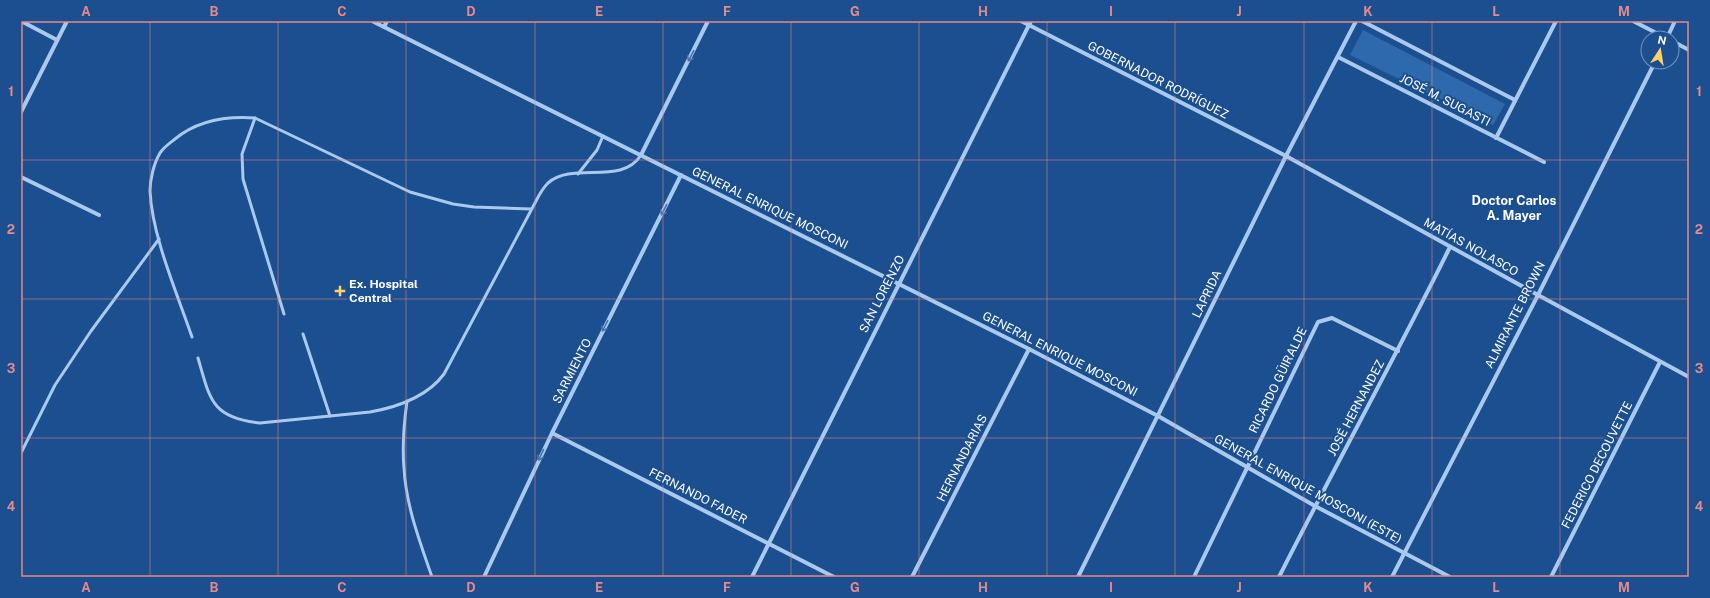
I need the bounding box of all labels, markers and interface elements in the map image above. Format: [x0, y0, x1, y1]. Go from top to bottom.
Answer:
text: A [81, 4, 91, 19]
text: B [210, 4, 219, 19]
text: C [337, 4, 347, 19]
text: D [466, 4, 476, 19]
text: E [595, 4, 603, 19]
text: F [723, 4, 731, 19]
text: G [850, 4, 860, 19]
text: H [978, 4, 988, 19]
text: I [1109, 4, 1113, 19]
text: J [1236, 4, 1242, 19]
text: K [1363, 4, 1373, 19]
text: L [1492, 4, 1500, 19]
text: M [1618, 4, 1630, 19]
north arrow [1640, 30, 1680, 70]
text: N [1657, 33, 1668, 47]
street label: GOBERNADOR RODRÍGUEZ [1085, 38, 1231, 122]
one-way arrow [687, 50, 694, 62]
street label: JOSÉ M. SUGASTI [1397, 71, 1493, 129]
text: 1 [8, 84, 14, 99]
text: 1 [1696, 84, 1702, 99]
street label: GENERAL ENRIQUE MOSCONI [690, 164, 850, 252]
district label: Doctor Carlos A. Mayer [1472, 193, 1557, 223]
one-way arrow [660, 204, 667, 216]
street label: MATÍAS NOLASCO [1421, 215, 1521, 279]
text: 2 [7, 222, 15, 237]
text: 2 [1695, 222, 1703, 237]
street label: SAN LORENZO [856, 253, 908, 335]
street label: ALMIRANTE BROWN [1482, 259, 1548, 371]
street label: LAPRIDA [1189, 267, 1225, 320]
place label: Ex. Hospital Central [349, 277, 418, 305]
marker: Ex. Hospital Central [334, 285, 346, 297]
street label: GENERAL ENRIQUE MOSCONI [980, 309, 1140, 399]
one-way arrow [601, 320, 609, 332]
street label: RICARDO GÜIRALDE [1246, 325, 1310, 435]
street label: SARMIENTO [550, 336, 594, 406]
street label: JOSÉ HERNANDEZ [1325, 357, 1387, 458]
text: 3 [7, 361, 16, 376]
text: 3 [1695, 361, 1704, 376]
street label: FEDERICO DECOUVETTE [1559, 399, 1635, 531]
street label: HERNANDARIAS [934, 412, 990, 504]
street label: GENERAL ENRIQUE MOSCONI (ESTE) [1212, 431, 1404, 547]
one-way arrow [537, 449, 544, 461]
street label: FERNANDO FADER [647, 465, 749, 527]
text: 4 [7, 499, 16, 514]
text: 4 [1695, 499, 1704, 514]
text: A [81, 580, 91, 595]
text: B [210, 580, 219, 595]
text: C [337, 580, 347, 595]
text: D [466, 580, 476, 595]
text: E [595, 580, 603, 595]
text: F [723, 580, 731, 595]
text: G [850, 580, 860, 595]
text: H [978, 580, 988, 595]
text: I [1109, 580, 1113, 595]
text: J [1236, 580, 1242, 595]
text: K [1363, 580, 1373, 595]
text: L [1492, 580, 1500, 595]
text: M [1618, 580, 1630, 595]

